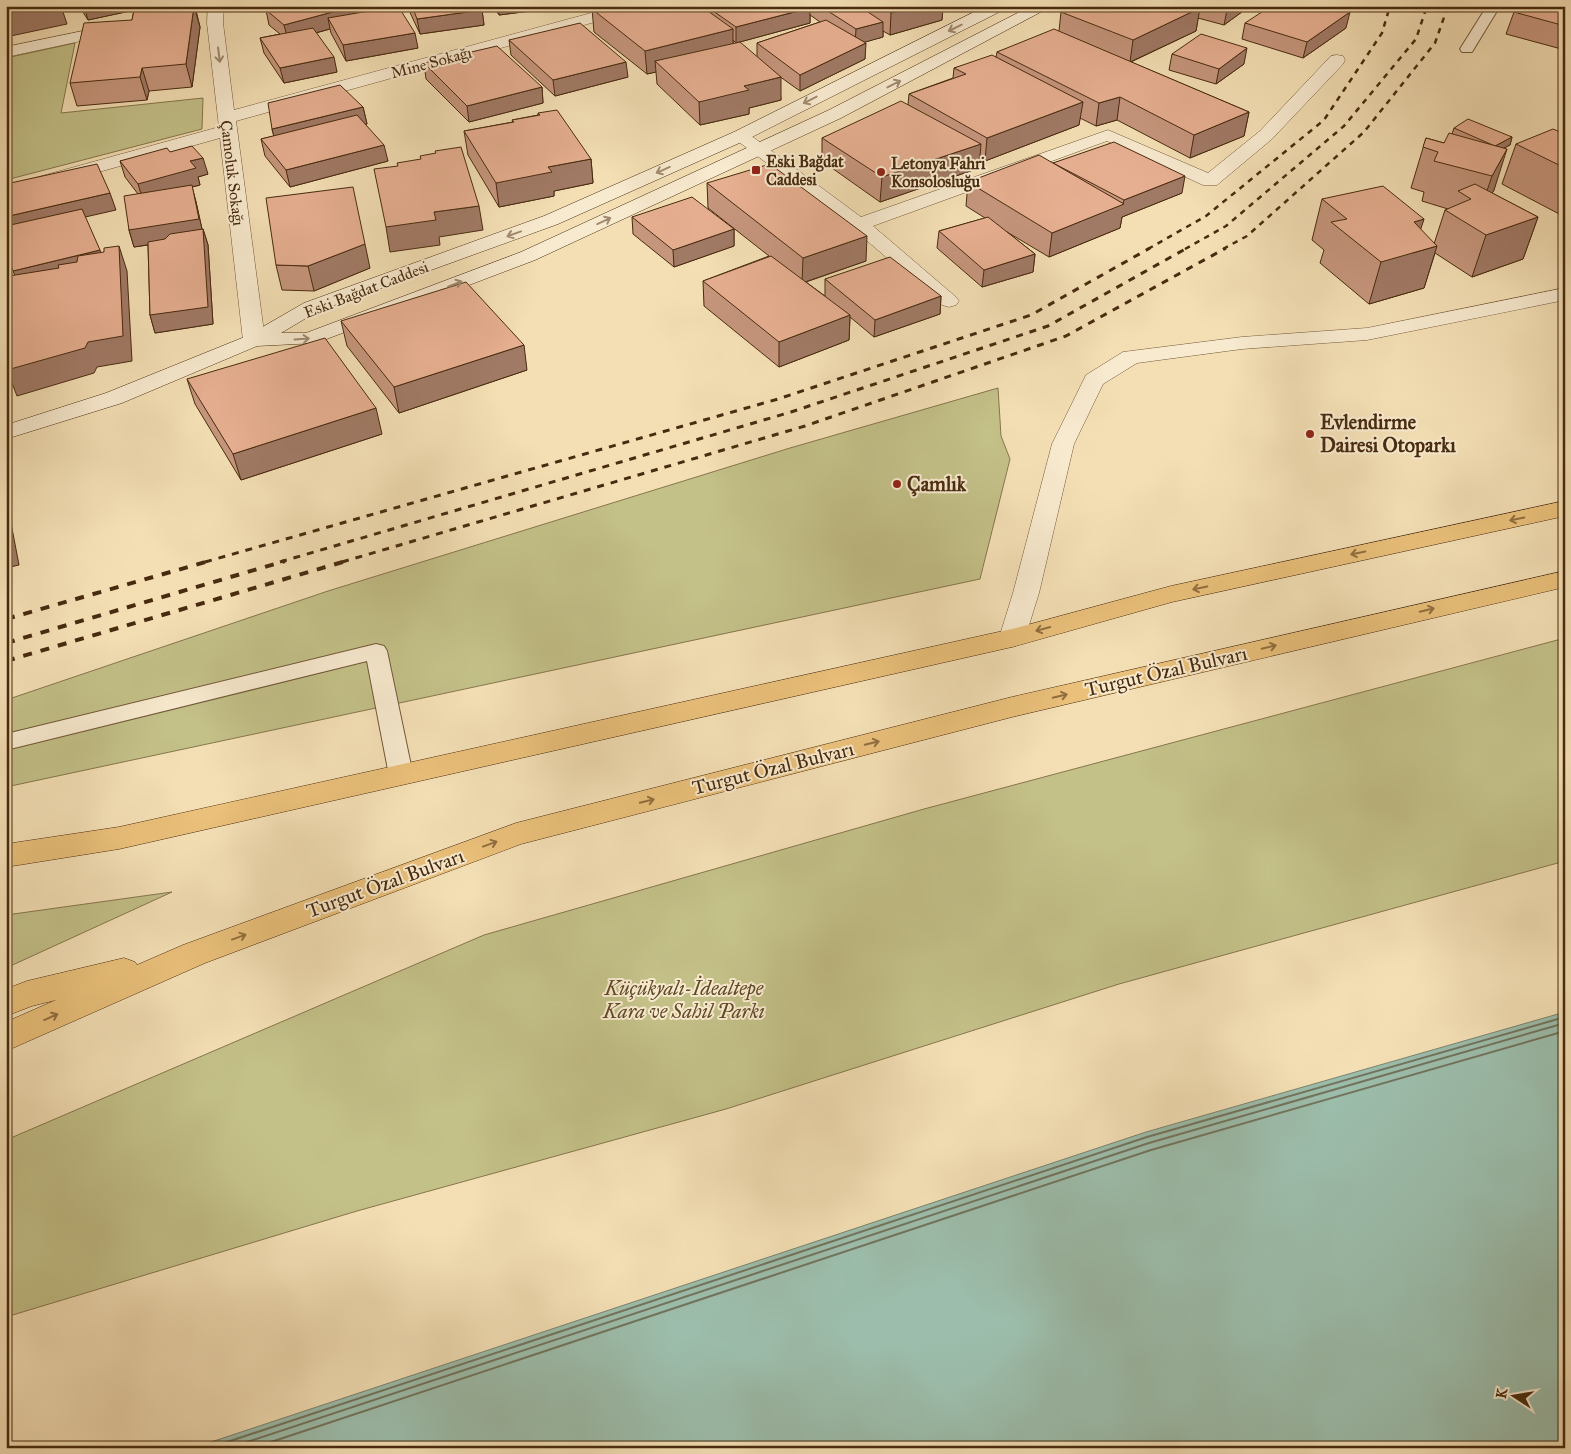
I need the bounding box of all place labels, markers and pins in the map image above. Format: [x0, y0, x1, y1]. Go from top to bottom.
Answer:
place label: Eski Bağdat Caddesi [766, 152, 844, 189]
place label: Letonya Fahri Konsolosluğu [891, 154, 986, 192]
marker: Eski Bağdat Caddesi [750, 164, 762, 176]
marker: Letonya Fahri Konsolosluğu [875, 166, 887, 178]
place label: Evlendirme Dairesi Otoparkı [1320, 410, 1456, 458]
marker: Evlendirme Dairesi Otoparkı [1304, 428, 1316, 440]
place label: Çamlık [907, 472, 967, 497]
marker: Çamlık [891, 478, 903, 490]

